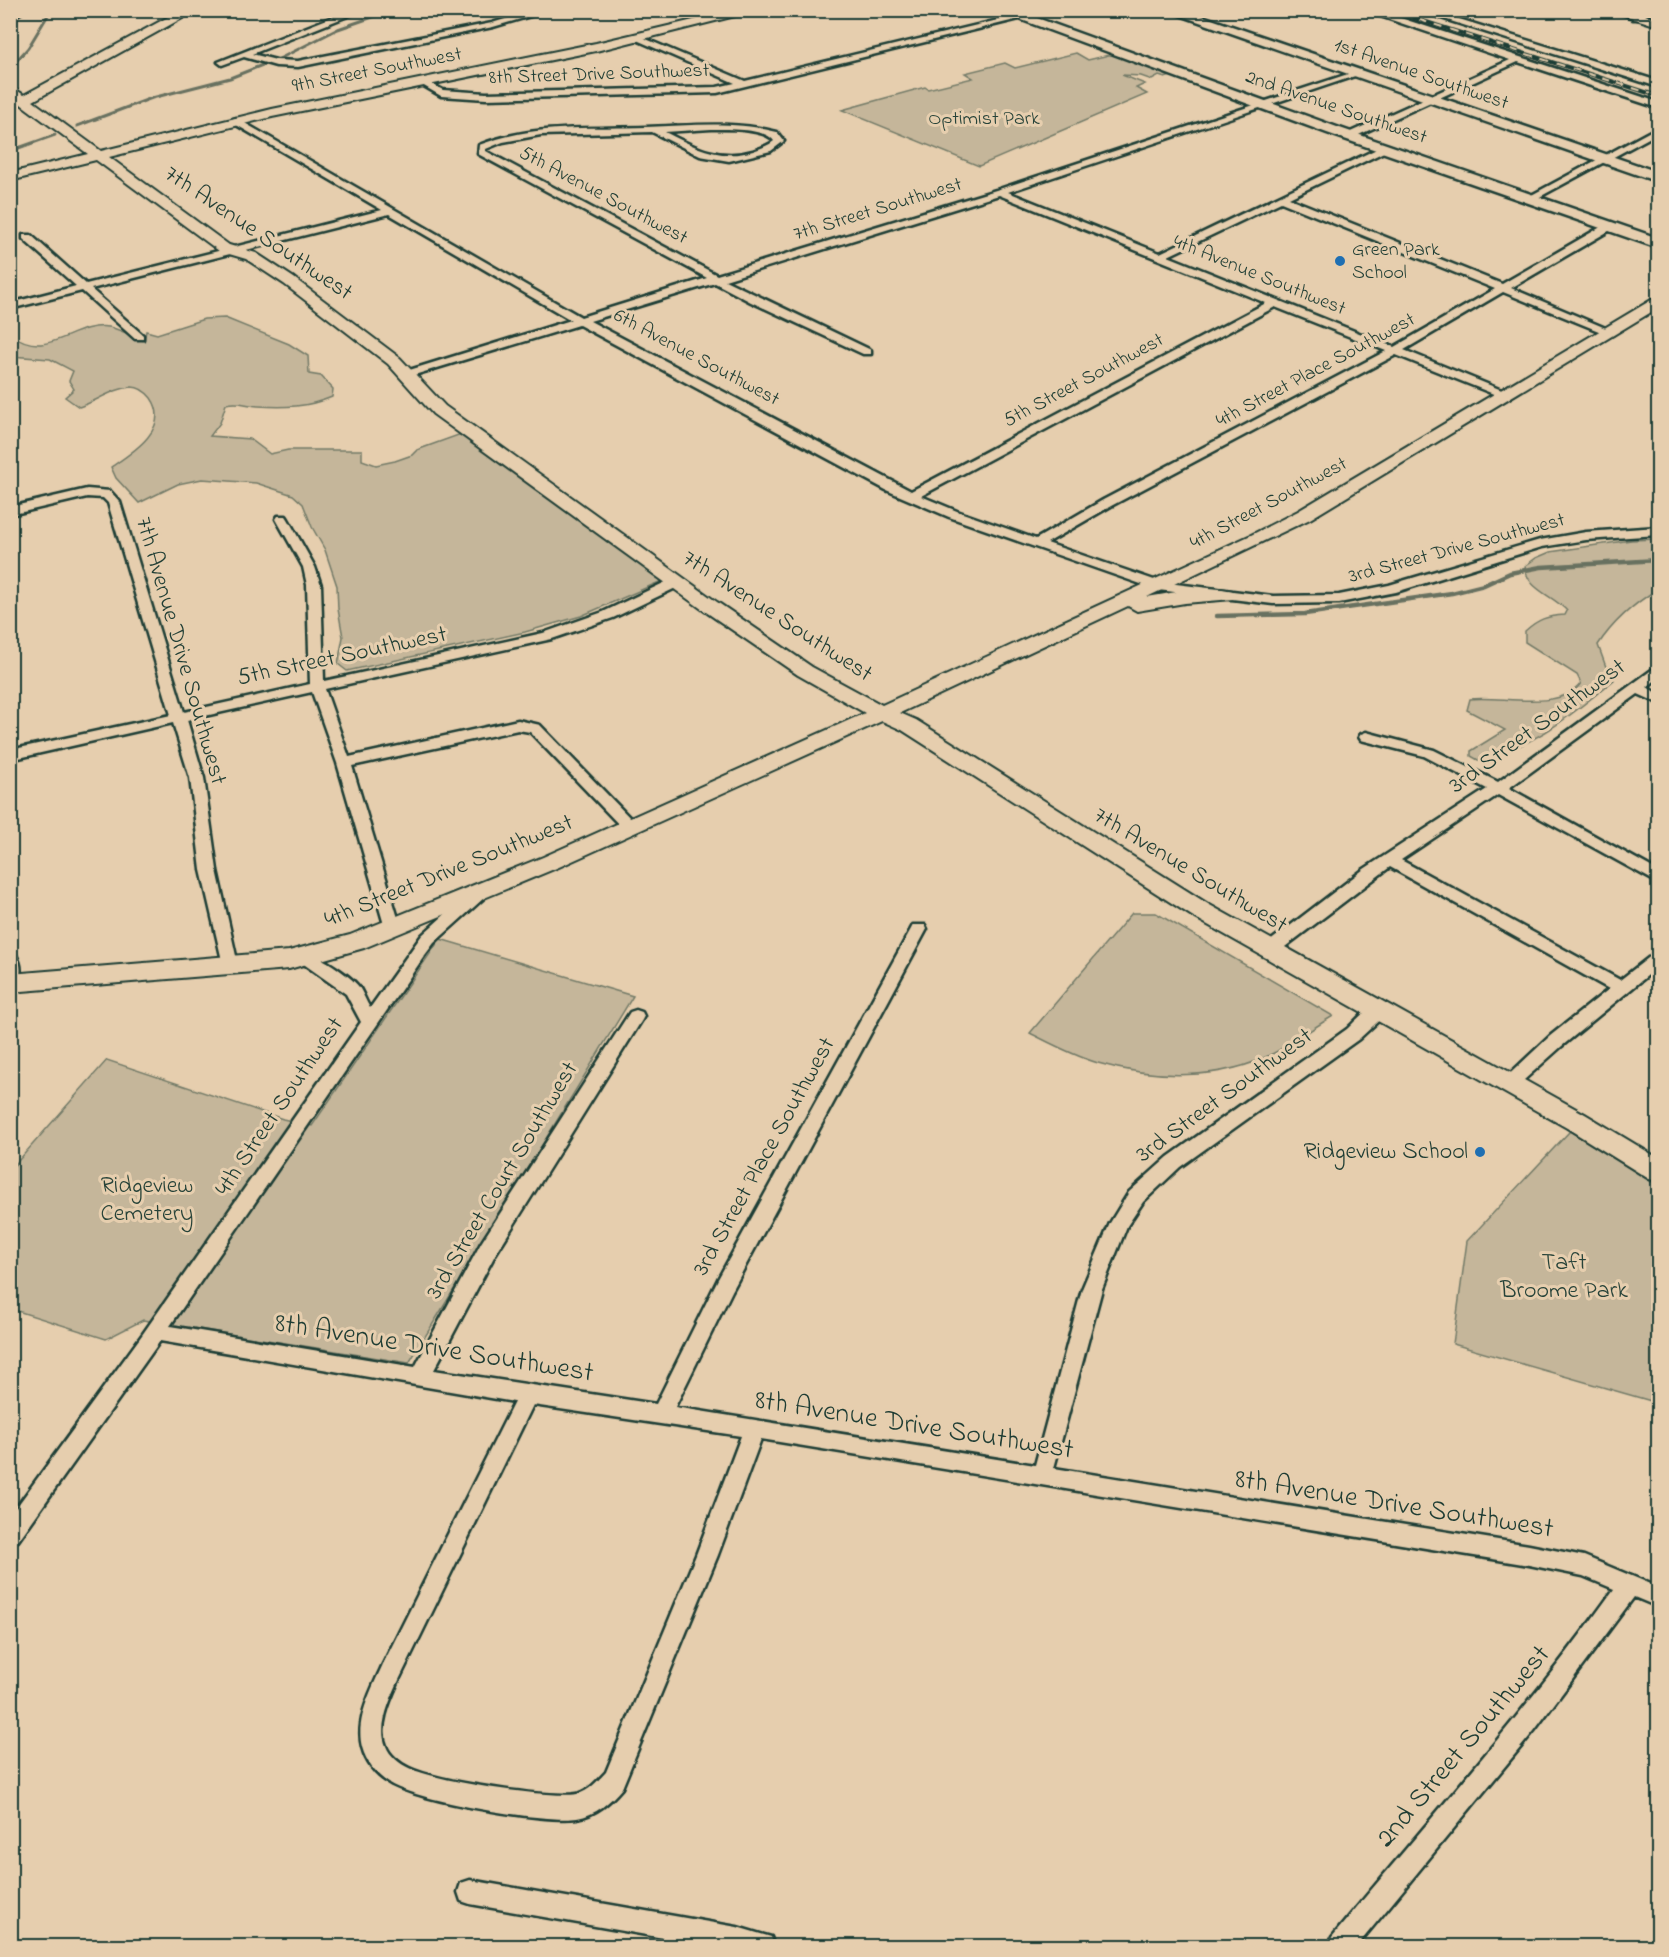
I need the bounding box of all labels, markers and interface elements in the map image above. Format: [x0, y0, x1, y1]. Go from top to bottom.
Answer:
street label: 1st Avenue Southwest [1330, 32, 1512, 119]
street label: 9th Street Southwest [290, 40, 465, 102]
street label: 8th Street Drive Southwest [488, 57, 710, 93]
street label: 2nd Avenue Southwest [1241, 63, 1431, 153]
park label: Optimist Park [928, 105, 1040, 134]
street label: 5th Avenue Southwest [514, 139, 693, 253]
street label: 7th Avenue Southwest [157, 158, 359, 310]
street label: 7th Street Southwest [790, 171, 966, 249]
street label: 4th Avenue Southwest [1168, 228, 1350, 324]
place label: Green Park School [1352, 236, 1440, 288]
marker: Green Park School [1333, 254, 1347, 268]
street label: 6th Avenue Southwest [608, 302, 785, 414]
street label: 4th Street Place Southwest [1211, 306, 1421, 436]
street label: 5th Street Southwest [999, 326, 1170, 436]
street label: 4th Street Southwest [1185, 450, 1353, 558]
street label: 3rd Street Drive Southwest [1346, 506, 1569, 592]
street label: 7th Avenue Drive Southwest [125, 513, 235, 789]
street label: 7th Avenue Southwest [675, 542, 879, 692]
street label: 5th Street Southwest [234, 618, 450, 696]
street label: 3rd Street Southwest [1442, 651, 1634, 803]
street label: 7th Avenue Southwest [1086, 799, 1294, 943]
street label: 4th Street Drive Southwest [319, 806, 579, 938]
street label: 4th Street Southwest [207, 1010, 353, 1204]
street label: 3rd Street Southwest [1129, 1020, 1321, 1172]
street label: 3rd Street Place Southwest [685, 1031, 845, 1283]
street label: 3rd Street Court Southwest [418, 1055, 588, 1307]
place label: Ridgeview School [1304, 1135, 1468, 1170]
marker: Ridgeview School [1473, 1145, 1487, 1159]
park label: Ridgeview Cemetery [101, 1169, 193, 1233]
park label: Taft Broome Park [1499, 1246, 1628, 1309]
street label: 8th Avenue Drive Southwest [272, 1304, 596, 1394]
street label: 8th Avenue Drive Southwest [752, 1381, 1076, 1471]
street label: 8th Avenue Drive Southwest [1232, 1460, 1556, 1550]
street label: 2nd Street Southwest [1367, 1637, 1561, 1857]

